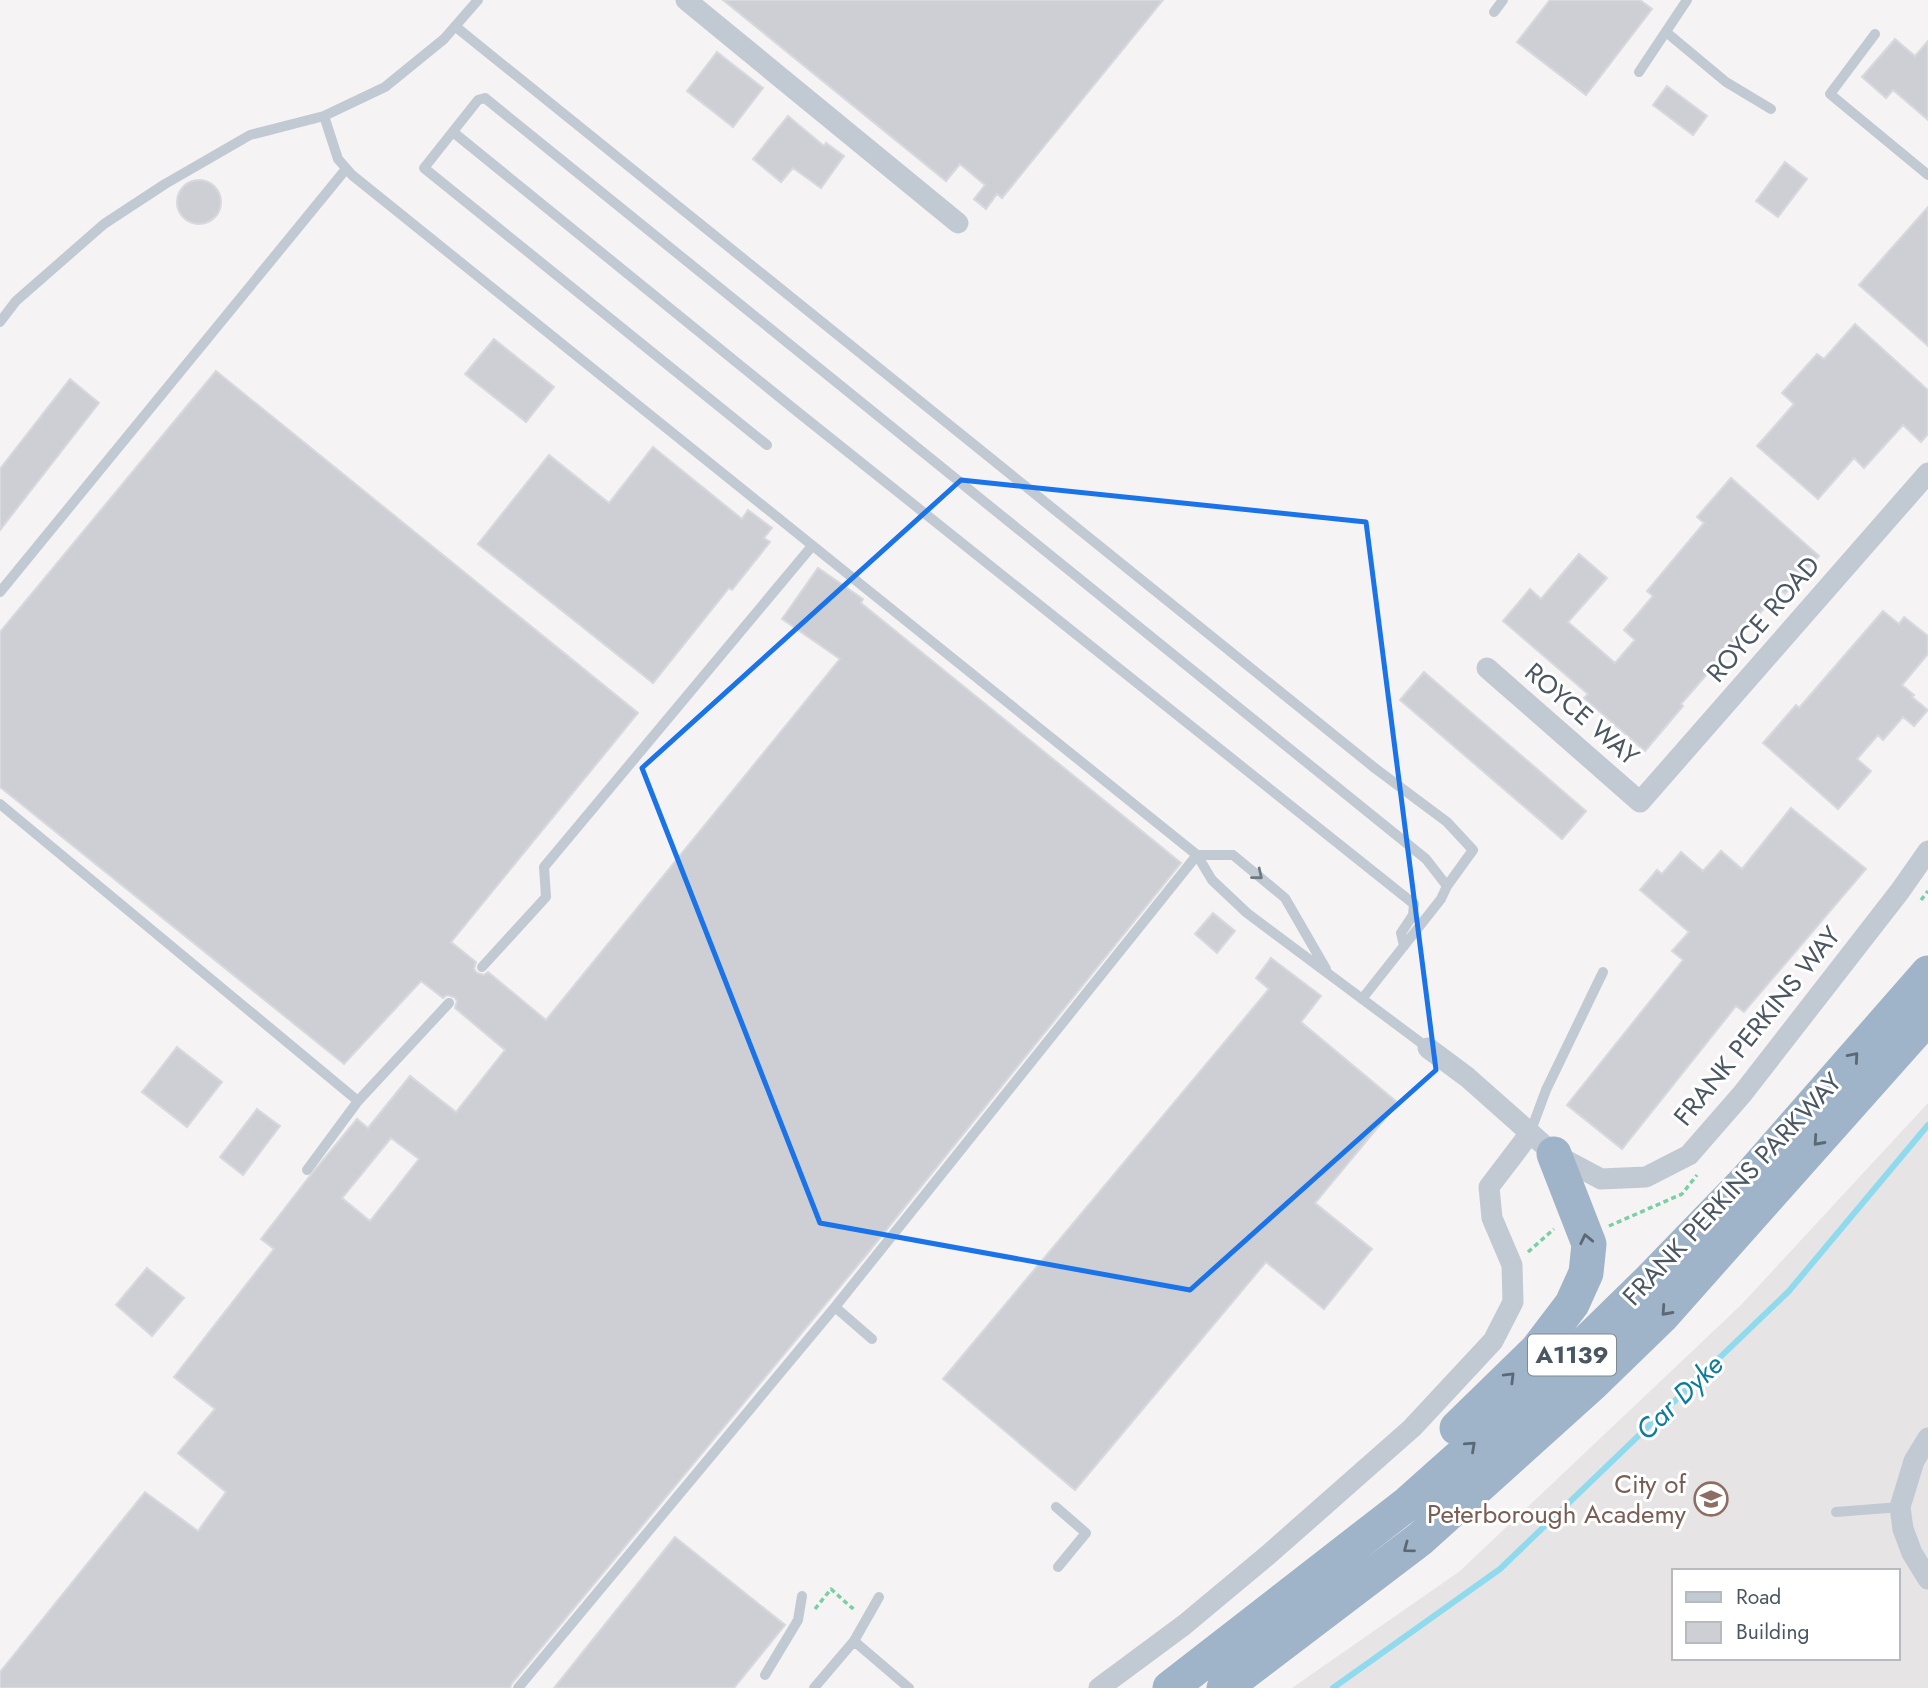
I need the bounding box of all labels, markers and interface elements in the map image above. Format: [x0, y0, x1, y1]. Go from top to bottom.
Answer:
street label: ROYCE ROAD [1697, 547, 1829, 691]
street label: ROYCE WAY [1516, 654, 1648, 775]
one-way arrow [1250, 867, 1262, 880]
street label: FRANK PERKINS WAY [1665, 918, 1850, 1134]
one-way arrow [1846, 1052, 1858, 1065]
street label: FRANK PERKINS PARKWAY [1614, 1064, 1851, 1314]
one-way arrow [1813, 1133, 1826, 1146]
one-way arrow [1579, 1234, 1594, 1246]
one-way arrow [1662, 1303, 1675, 1316]
road number: A1139 [1528, 1335, 1616, 1376]
water label: Car Dyke [1626, 1345, 1733, 1450]
one-way arrow [1502, 1373, 1515, 1386]
one-way arrow [1463, 1442, 1476, 1454]
place label: City of Peterborough Academy [1427, 1465, 1687, 1533]
school or university icon: City of Peterborough Academy [1692, 1480, 1730, 1518]
one-way arrow [1404, 1539, 1416, 1552]
legend [1672, 1569, 1900, 1660]
text: Road [1736, 1582, 1781, 1612]
text: Building [1736, 1617, 1809, 1647]

